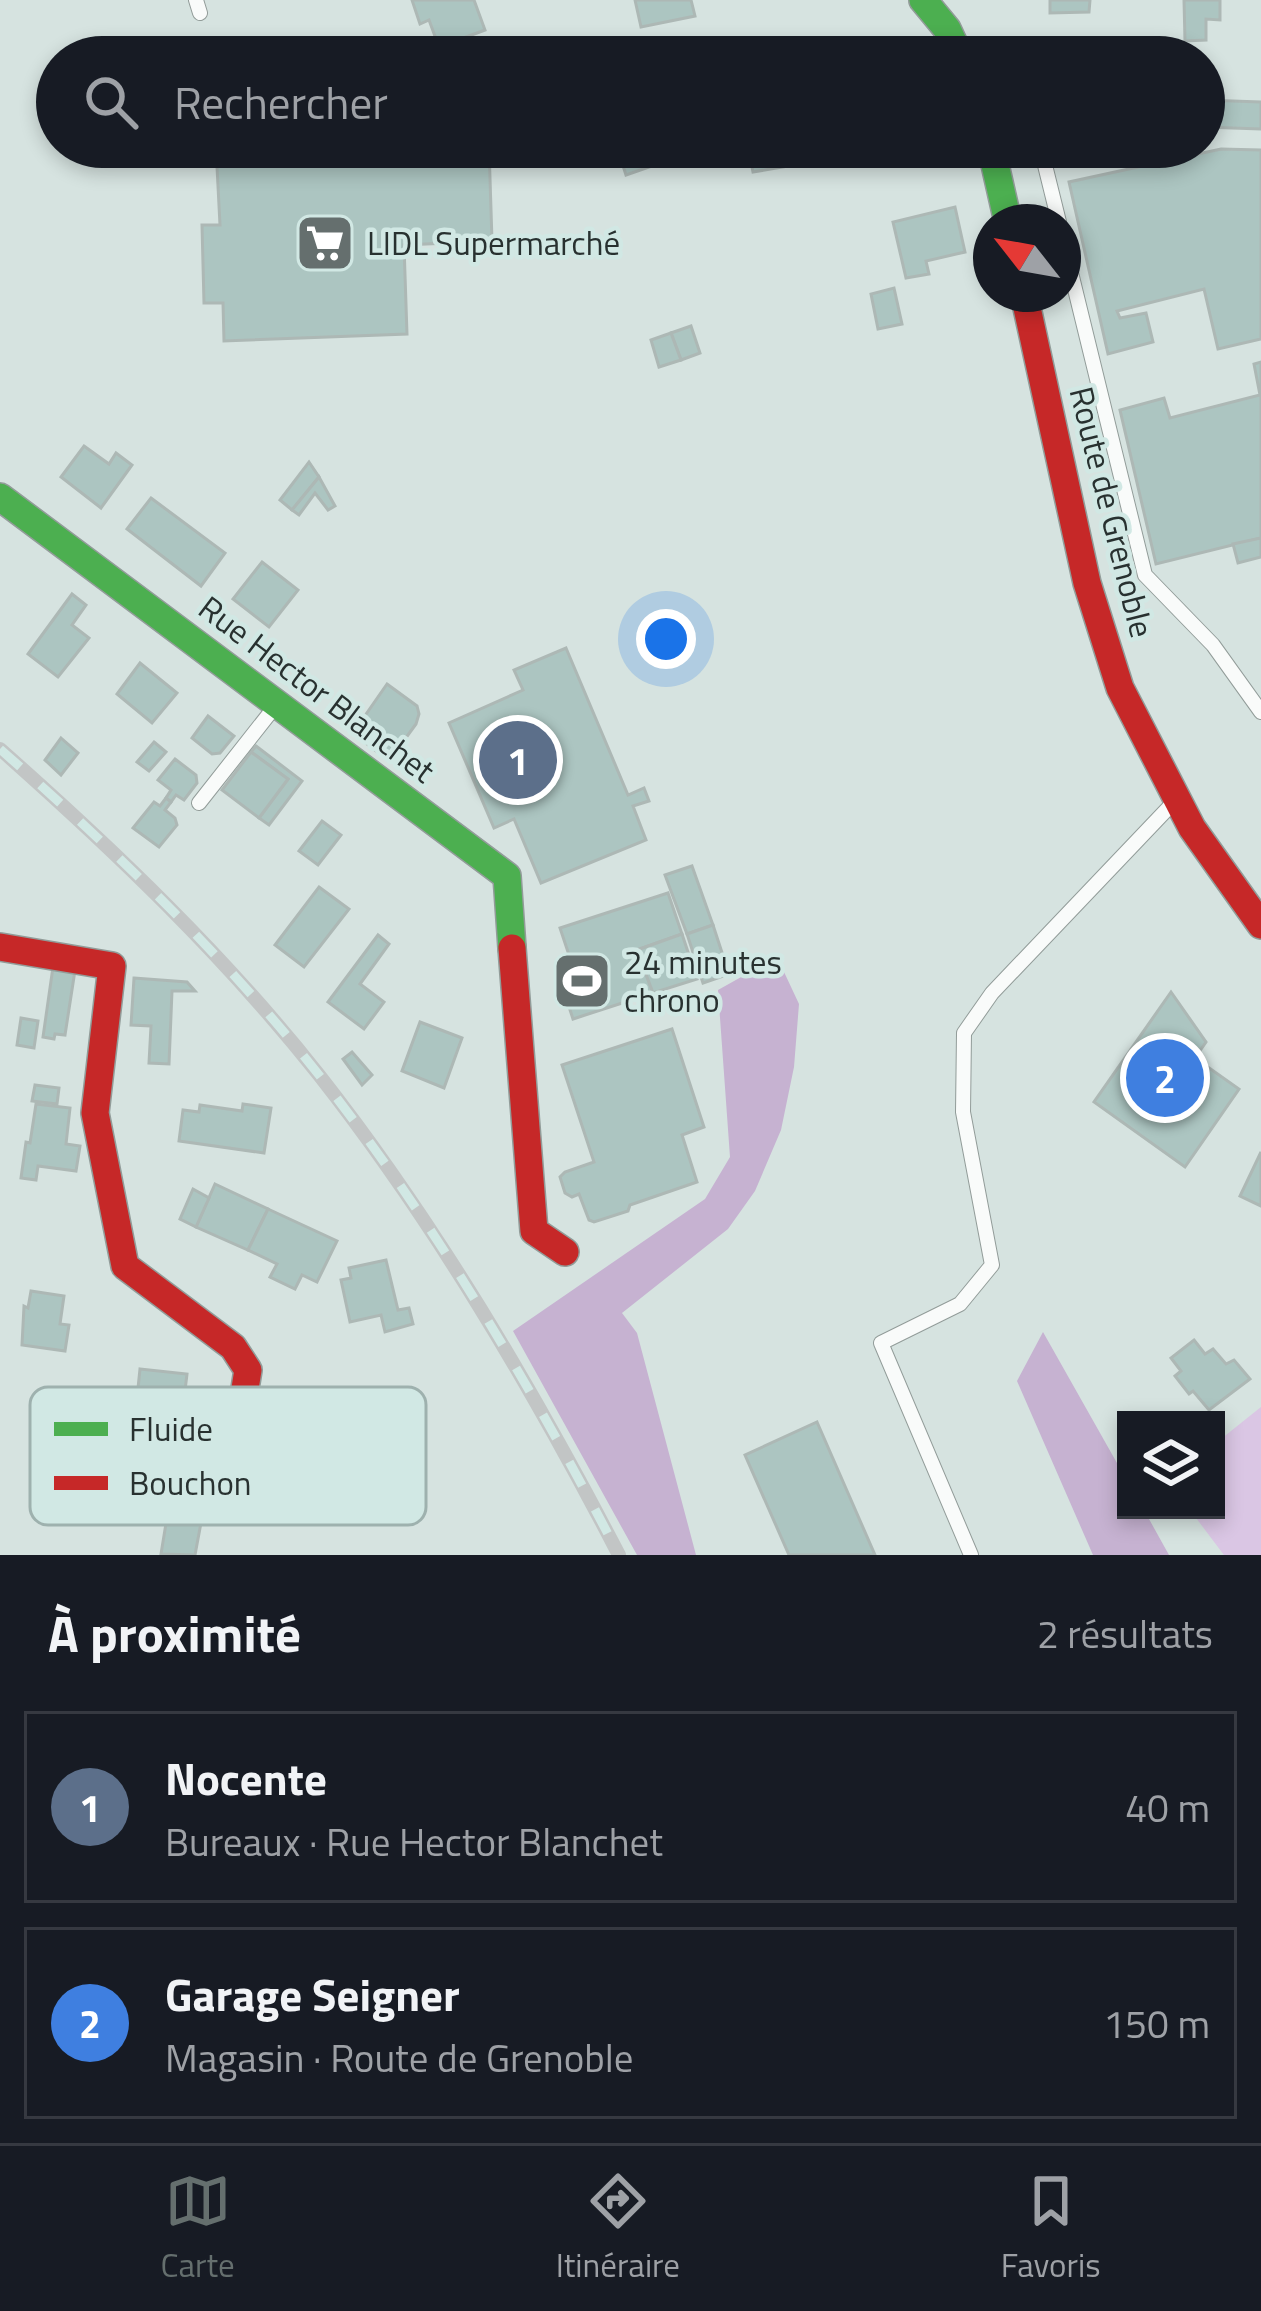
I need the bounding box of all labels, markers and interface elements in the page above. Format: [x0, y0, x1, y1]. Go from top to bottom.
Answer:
search box [36, 36, 1225, 168]
text: Rechercher [174, 68, 388, 136]
icon: search [78, 69, 144, 135]
north arrow [973, 204, 1081, 312]
supermarket icon: LIDL Supermarché [294, 212, 356, 274]
place label: LIDL Supermarché [367, 218, 620, 268]
street label: Route de Grenoble [1057, 381, 1167, 643]
street label: Rue Hector Blanchet [188, 583, 446, 795]
your location [636, 609, 696, 669]
pin: 1 [479, 715, 557, 805]
place label: 24 minutes chrono [624, 937, 782, 1025]
sports icon: 24 minutes chrono [551, 950, 613, 1012]
pin: 2 [1126, 1033, 1204, 1123]
legend [30, 1387, 426, 1525]
text: Fluide [129, 1404, 213, 1454]
map controls [1117, 1411, 1225, 1519]
button: layers [1117, 1411, 1225, 1519]
text: Bouchon [129, 1458, 252, 1508]
text: À proximité [48, 1594, 301, 1672]
text: 2 résultats [1037, 1604, 1213, 1663]
text: Nocente [165, 1744, 327, 1812]
text: 1 [79, 1778, 101, 1837]
text: 40 m [1125, 1778, 1210, 1837]
text: Bureaux · Rue Hector Blanchet [165, 1812, 663, 1871]
text: Garage Seigner [165, 1960, 460, 2028]
text: 2 [79, 1994, 101, 2053]
text: 150 m [1103, 1994, 1210, 2053]
text: Magasin · Route de Grenoble [165, 2028, 634, 2087]
tab: Carte [160, 2168, 235, 2290]
tab: Itinéraire [556, 2168, 680, 2290]
tab: Favoris [1001, 2168, 1101, 2290]

